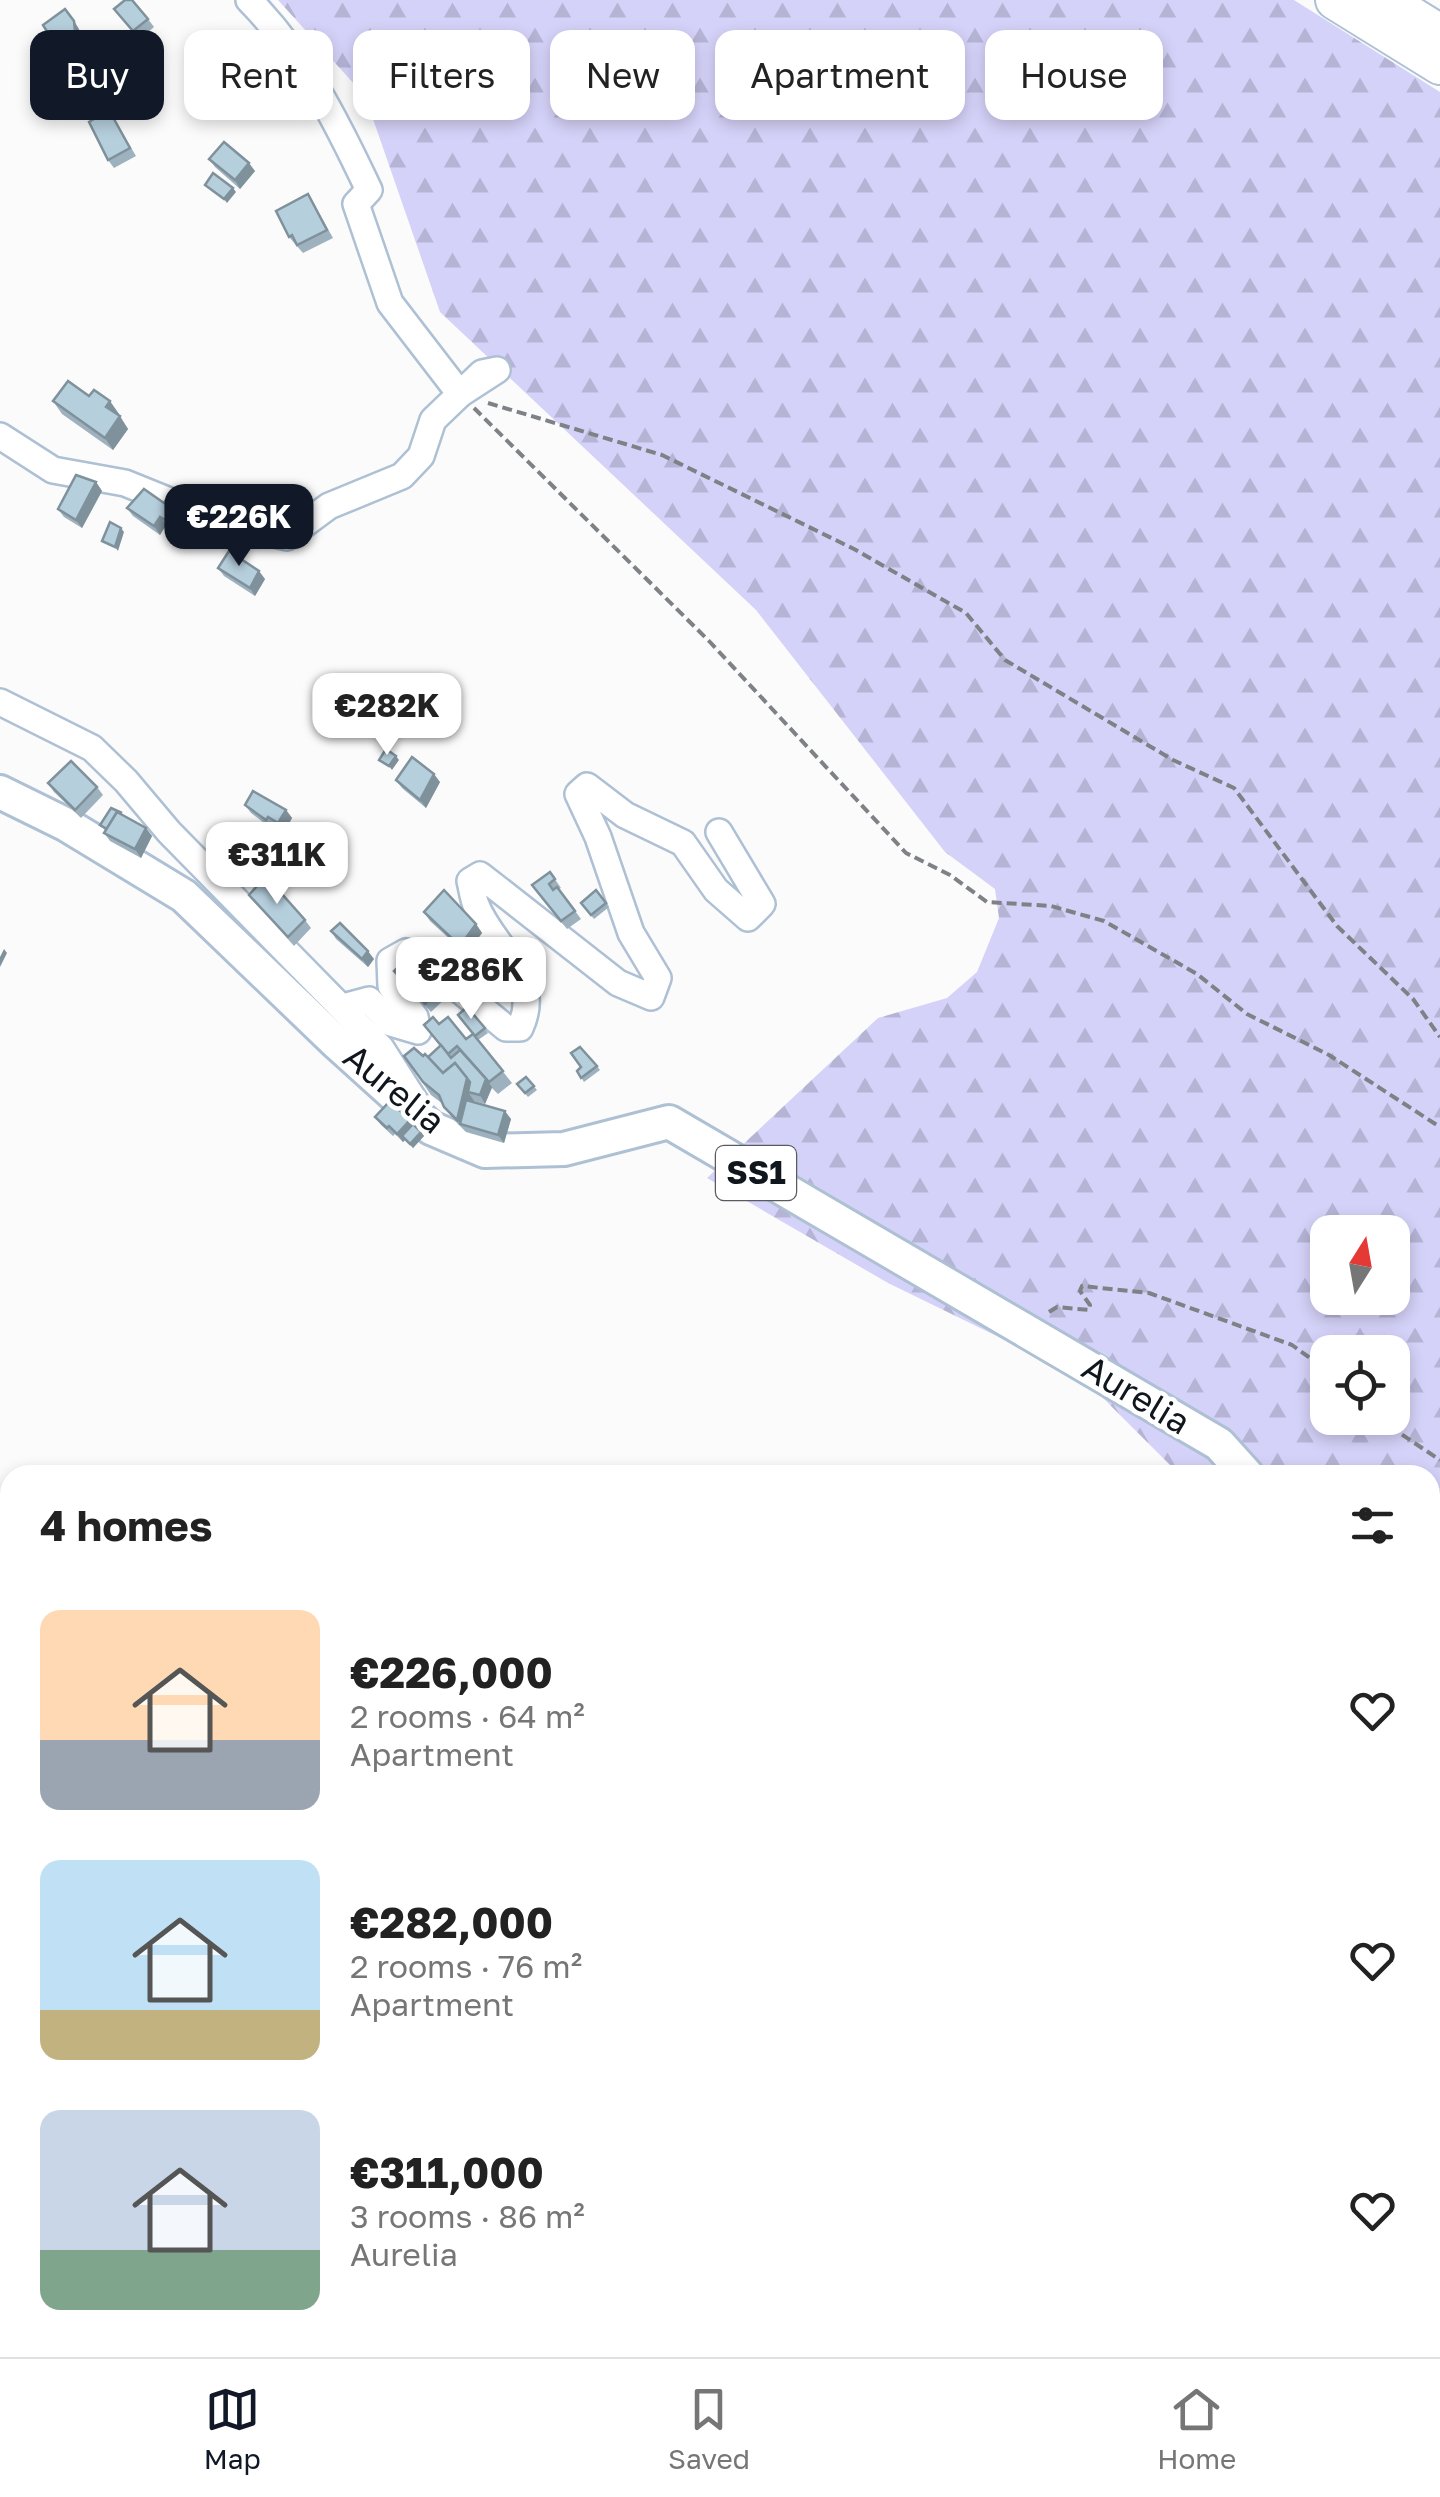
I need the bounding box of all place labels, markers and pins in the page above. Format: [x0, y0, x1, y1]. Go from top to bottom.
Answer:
pin: €226K [169, 484, 309, 569]
pin: €282K [317, 673, 457, 758]
pin: €311K [207, 822, 347, 907]
pin: €286K [401, 937, 541, 1022]

